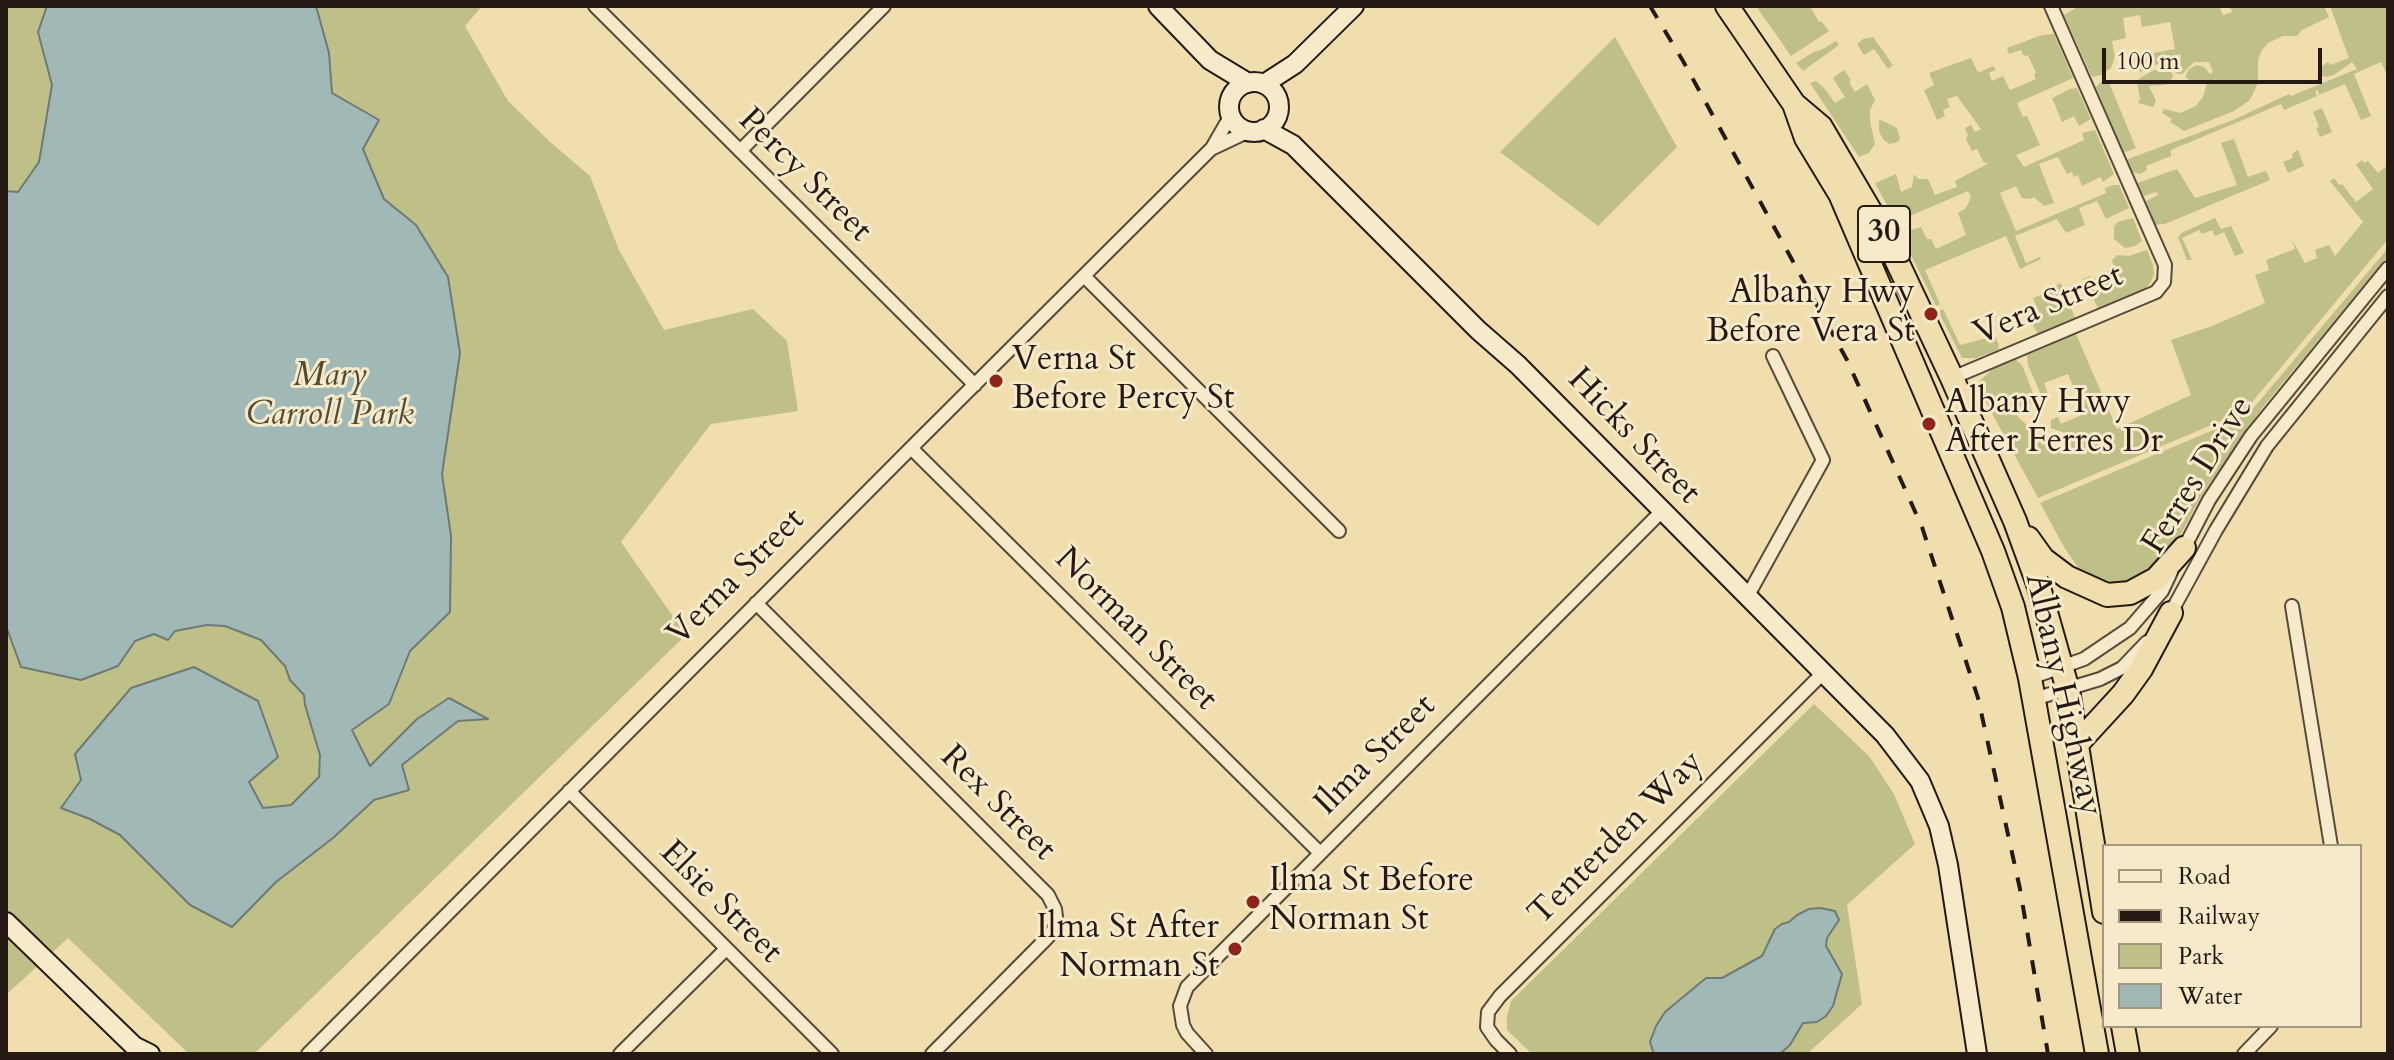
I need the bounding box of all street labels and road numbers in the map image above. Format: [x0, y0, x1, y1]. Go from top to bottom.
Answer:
street label: Percy Street [729, 101, 879, 251]
road number: 30 [1858, 206, 1910, 262]
street label: Vera Street [1968, 256, 2130, 356]
street label: Hicks Street [1558, 360, 1708, 514]
street label: Ferres Drive [2135, 390, 2263, 562]
street label: Verna Street [660, 501, 814, 655]
street label: Norman Street [1045, 540, 1225, 720]
street label: Albany Highway [2014, 570, 2110, 820]
street label: Ilma Street [1307, 687, 1445, 825]
street label: Rex Street [931, 738, 1063, 870]
street label: Tenterden Way [1521, 743, 1713, 935]
street label: Elsie Street [650, 833, 790, 973]

